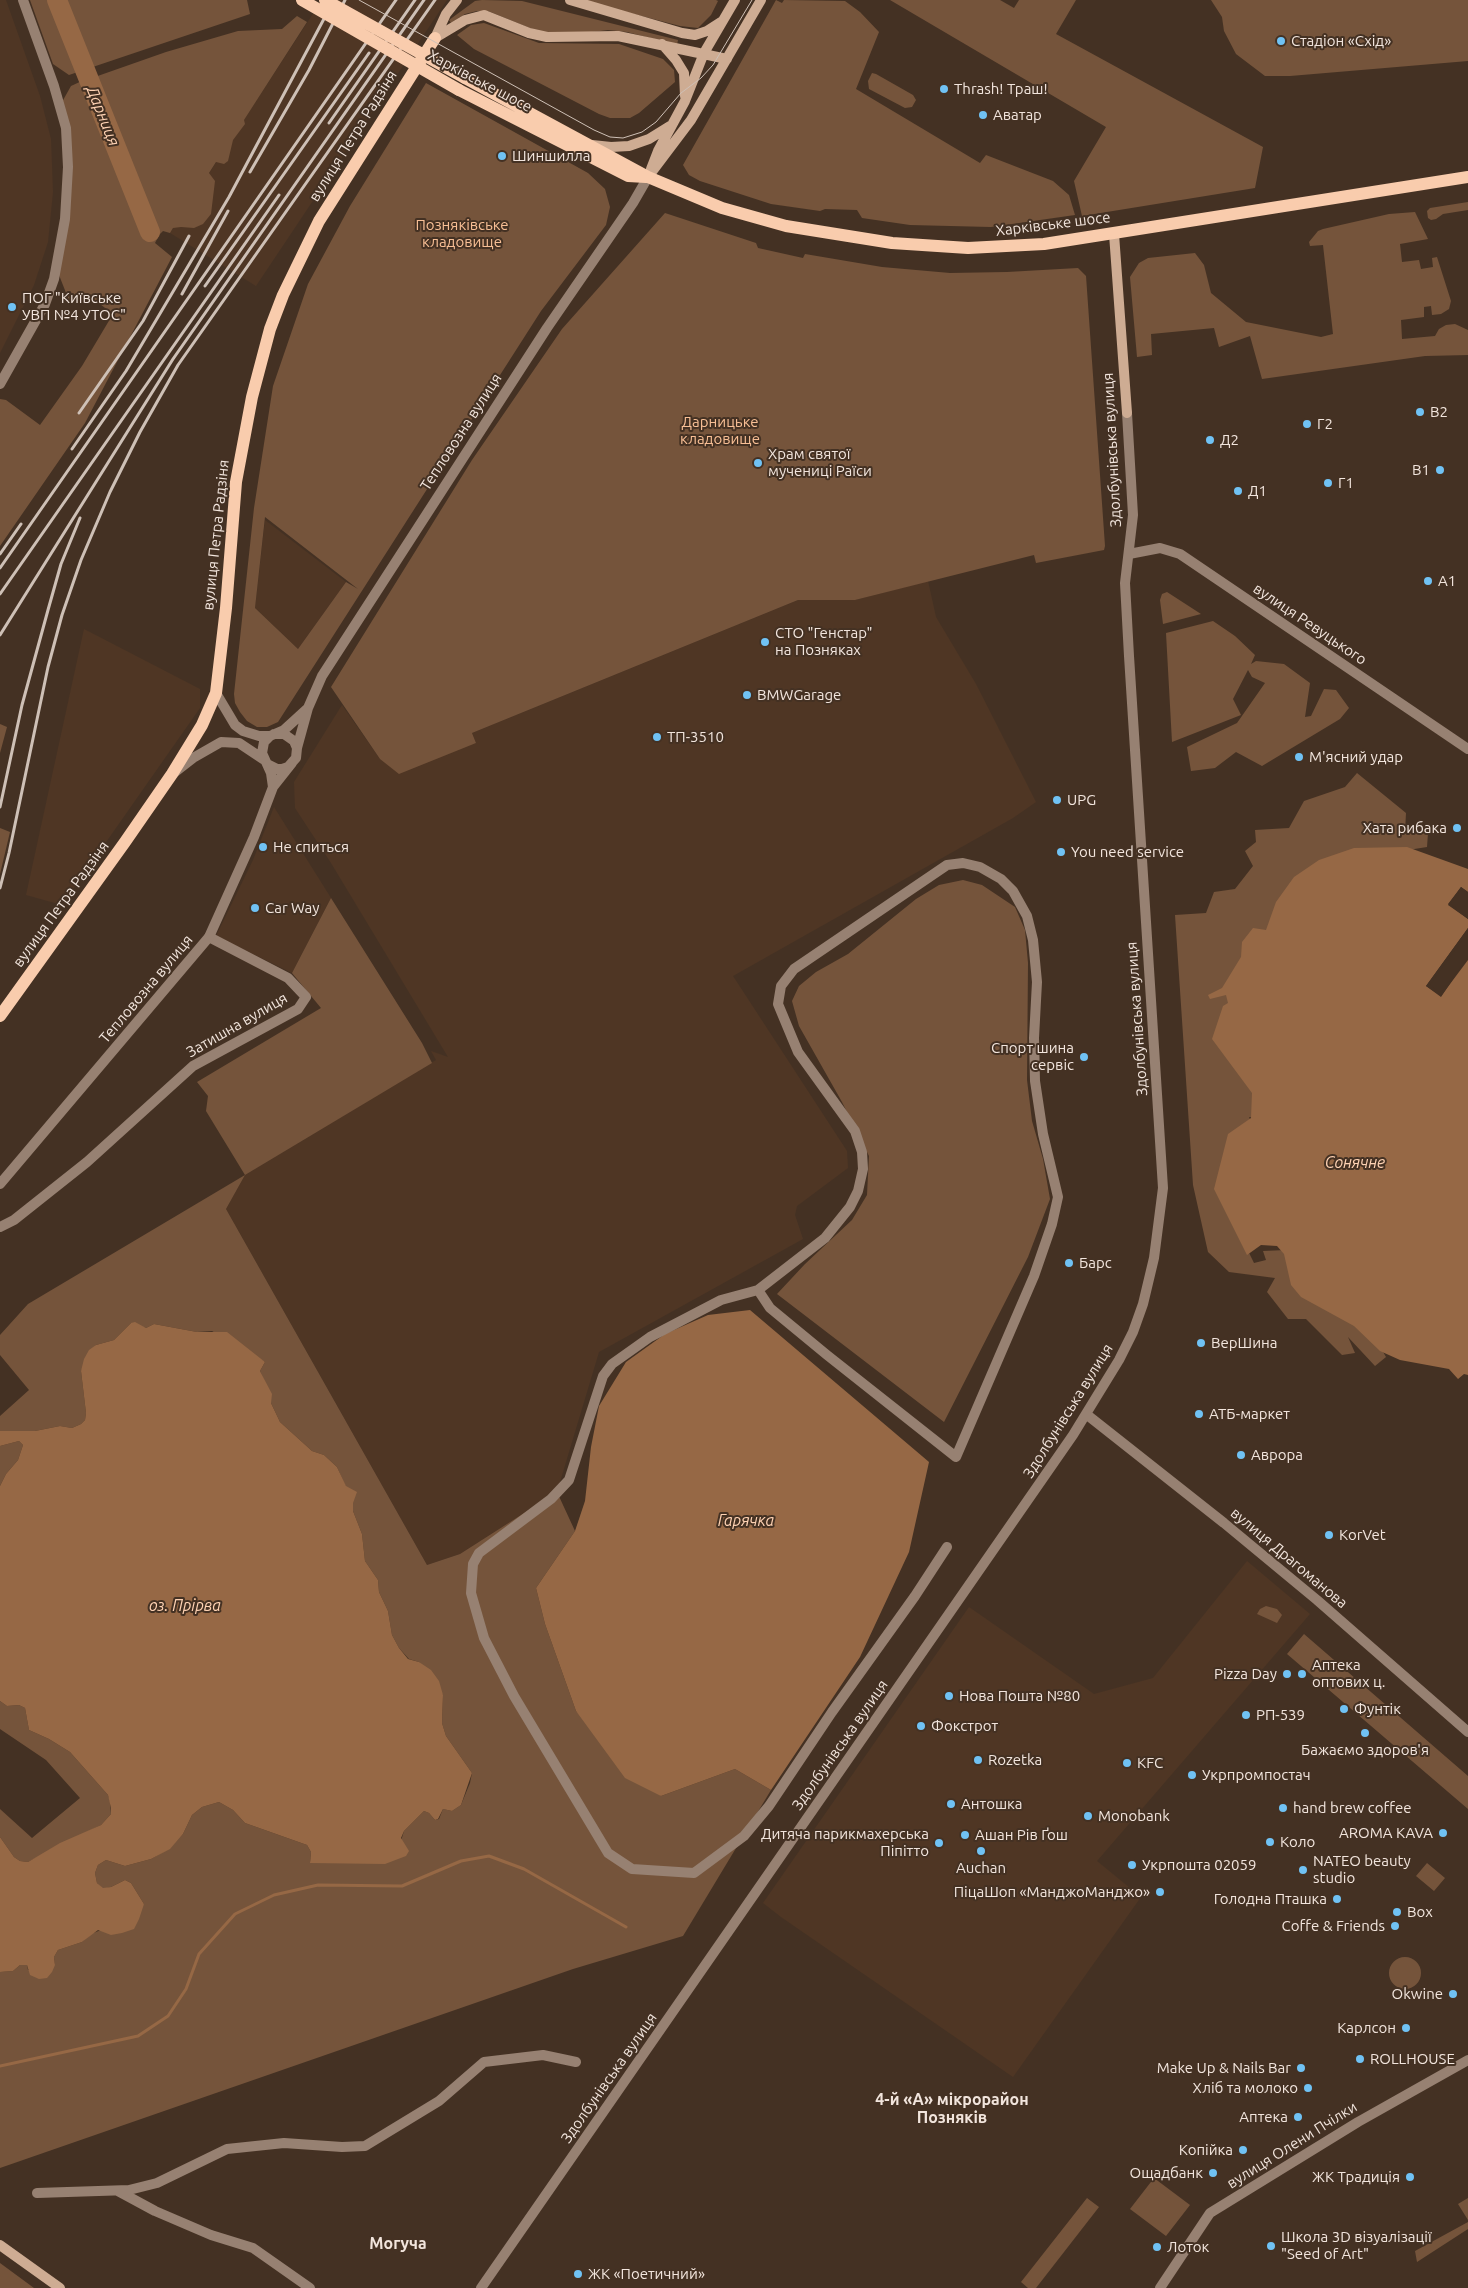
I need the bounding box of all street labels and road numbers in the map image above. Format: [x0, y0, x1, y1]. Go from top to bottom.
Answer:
street label: Харківське шосе [425, 46, 535, 116]
street label: вулиця Петра Радзіня [305, 67, 401, 205]
street label: Харківське шосе [995, 208, 1111, 240]
street label: Тепловозна вулиця [416, 370, 506, 494]
street label: Здолбунівська вулиця [1099, 372, 1125, 528]
street label: вулиця Петра Радзіня [199, 459, 233, 611]
street label: вулиця Ревуцького [1250, 579, 1370, 669]
street label: вулиця Петра Радзіня [9, 837, 113, 971]
street label: Тепловозна вулиця [95, 931, 197, 1047]
street label: Здолбунівська вулиця [1123, 941, 1151, 1097]
street label: Затишна вулиця [183, 989, 291, 1061]
street label: Здолбунівська вулиця [1019, 1341, 1117, 1481]
street label: вулиця Драгоманова [1227, 1504, 1351, 1612]
street label: Здолбунівська вулиця [788, 1676, 892, 1814]
street label: Здолбунівська вулиця [557, 2009, 661, 2147]
street label: вулиця Олени Пчілки [1224, 2098, 1360, 2192]

